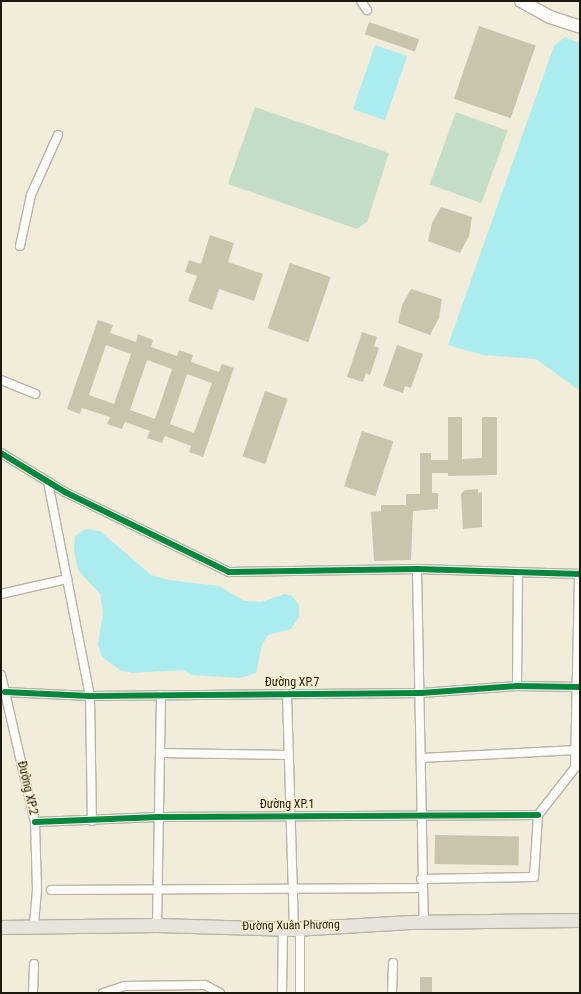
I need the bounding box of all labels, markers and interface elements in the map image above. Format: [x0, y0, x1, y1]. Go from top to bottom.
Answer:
street label: Đường XP.7 [265, 676, 319, 690]
street label: Đường XP.2 [14, 760, 40, 816]
street label: Đường XP.1 [260, 798, 314, 812]
street label: Đường Xuân Phương [242, 918, 340, 934]

